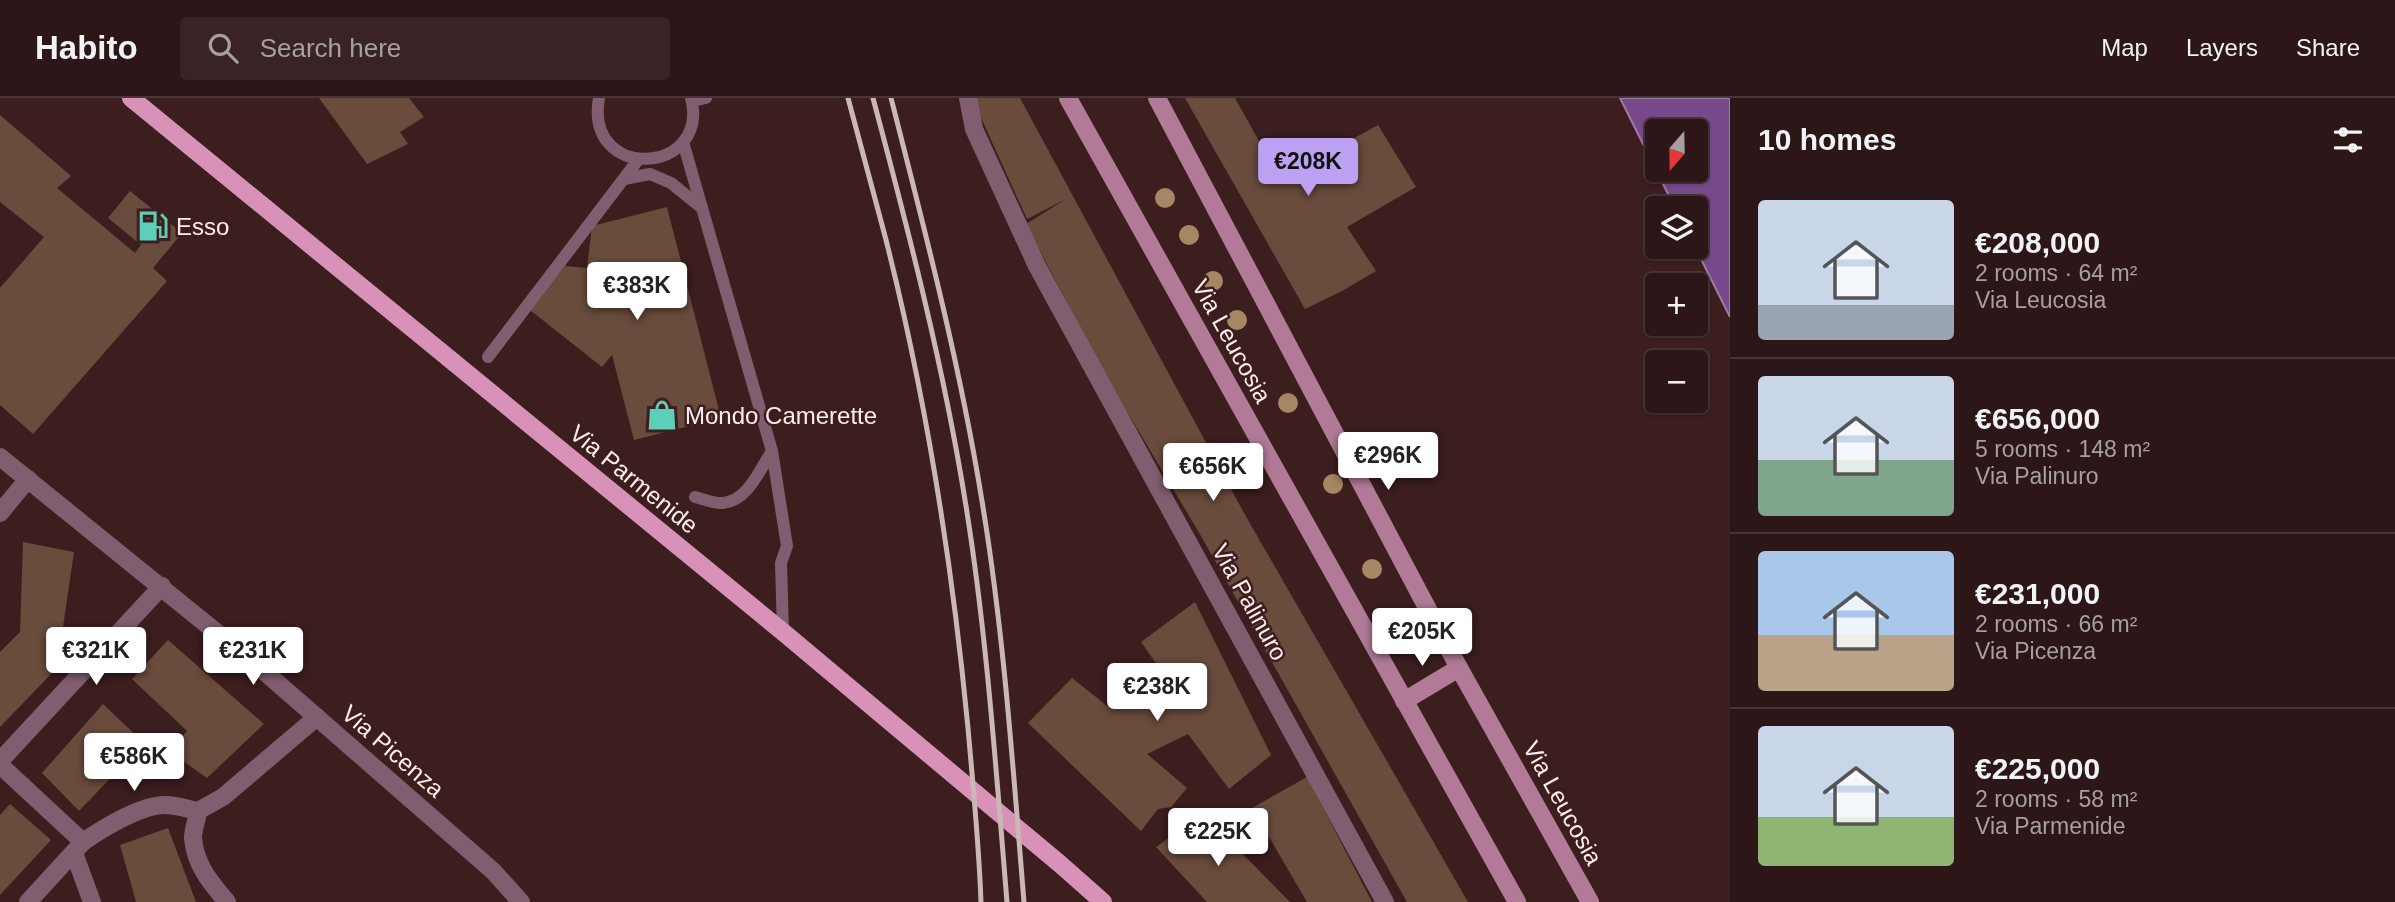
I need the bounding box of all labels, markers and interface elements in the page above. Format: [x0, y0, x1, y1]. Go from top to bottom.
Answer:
search box [180, 17, 670, 80]
text: Habito [35, 29, 138, 66]
icon: search [204, 29, 242, 67]
text: Search here [260, 33, 401, 63]
text: Map [2101, 34, 2148, 61]
text: Layers [2186, 34, 2258, 61]
text: Share [2296, 34, 2360, 61]
north arrow [1645, 119, 1708, 182]
map controls [1645, 119, 1708, 413]
icon: filters [2329, 121, 2367, 159]
text: 10 homes [1758, 123, 1896, 156]
pin: €208K [1259, 139, 1357, 198]
text: €208K [1274, 148, 1342, 174]
button: layers [1645, 196, 1708, 259]
fuel station icon: Esso [136, 209, 170, 243]
place label: Esso [176, 213, 229, 240]
text: €208,000 [1975, 226, 2100, 259]
icon: home [1814, 228, 1898, 312]
text: 2 rooms · 64 m² [1975, 260, 2137, 286]
pin: €383K [588, 262, 686, 322]
text: €383K [603, 272, 671, 298]
button: + [1645, 273, 1708, 336]
street label: Via Leucosia [1187, 275, 1277, 408]
text: Via Leucosia [1975, 287, 2106, 313]
button: − [1645, 350, 1708, 413]
shop icon: Mondo Camerette [645, 398, 679, 432]
place label: Mondo Camerette [685, 402, 877, 429]
text: €656,000 [1975, 402, 2100, 435]
icon: home [1814, 404, 1898, 488]
street label: Via Parmenide [565, 419, 703, 539]
pin: €296K [1339, 432, 1437, 492]
text: 5 rooms · 148 m² [1975, 436, 2150, 462]
text: €296K [1354, 442, 1422, 468]
pin: €656K [1164, 444, 1262, 503]
text: €656K [1179, 453, 1247, 479]
text: Via Palinuro [1975, 463, 2099, 489]
street label: Via Palinuro [1207, 539, 1293, 665]
text: €231,000 [1975, 577, 2100, 610]
icon: home [1814, 579, 1898, 663]
pin: €205K [1373, 608, 1471, 668]
text: 2 rooms · 66 m² [1975, 611, 2137, 637]
text: €205K [1388, 618, 1456, 644]
pin: €321K [47, 628, 145, 687]
pin: €231K [204, 628, 302, 687]
text: €321K [62, 637, 130, 663]
text: €231K [219, 637, 287, 663]
text: Via Picenza [1975, 638, 2096, 664]
pin: €238K [1108, 664, 1206, 723]
text: €238K [1123, 673, 1191, 699]
street label: Via Picenza [336, 699, 450, 803]
pin: €586K [85, 734, 183, 793]
street label: Via Leucosia [1518, 737, 1608, 870]
text: €586K [100, 743, 168, 769]
text: €225,000 [1975, 752, 2100, 785]
icon: home [1814, 754, 1898, 838]
text: 2 rooms · 58 m² [1975, 786, 2137, 812]
pin: €225K [1169, 808, 1267, 868]
text: Via Parmenide [1975, 813, 2125, 839]
text: €225K [1184, 818, 1252, 844]

